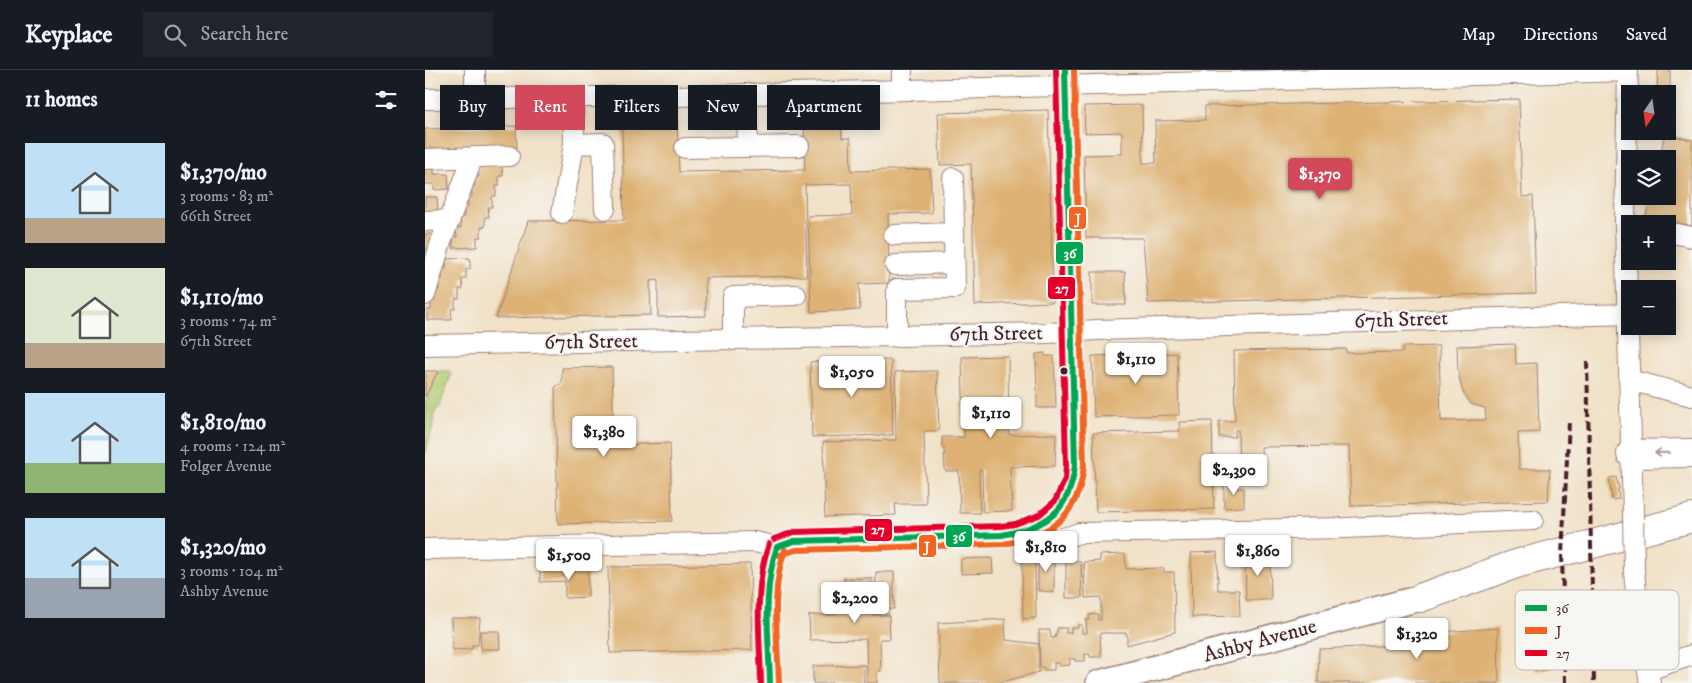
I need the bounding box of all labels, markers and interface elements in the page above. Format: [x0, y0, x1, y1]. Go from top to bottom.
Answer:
search box [143, 12, 493, 57]
text: Keyplace [25, 20, 113, 50]
icon: search [161, 21, 189, 49]
text: Search here [201, 23, 288, 46]
text: Map [1462, 24, 1495, 46]
text: Directions [1523, 24, 1598, 46]
text: Saved [1626, 24, 1667, 46]
chip: Buy [440, 85, 505, 130]
chip: Rent [515, 85, 585, 130]
chip: Filters [595, 85, 678, 130]
chip: New [688, 85, 757, 130]
chip: Apartment [767, 85, 880, 130]
north arrow [1621, 85, 1676, 140]
map controls [1621, 85, 1676, 335]
icon: filters [372, 86, 400, 114]
text: 11 homes [25, 87, 98, 113]
button: layers [1621, 150, 1676, 205]
pin: $1,370 [1279, 158, 1361, 200]
text: $1,370/mo [180, 160, 267, 186]
icon: home [65, 163, 125, 223]
text: $1,370 [1299, 164, 1341, 184]
text: 3 rooms · 83 m² [180, 186, 273, 206]
text: 66th Street [180, 206, 251, 226]
line badge: J [1068, 206, 1087, 230]
text: J [1073, 210, 1081, 228]
button: + [1621, 215, 1676, 270]
line badge: 36 [1055, 241, 1084, 265]
text: 36 [1064, 245, 1077, 263]
line badge: 27 [1047, 276, 1076, 300]
text: 27 [1055, 280, 1069, 298]
button: − [1621, 280, 1676, 335]
text: $1,110/mo [180, 285, 263, 311]
icon: home [65, 288, 125, 348]
street label: 67th Street [1354, 305, 1449, 335]
text: 3 rooms · 74 m² [180, 311, 277, 331]
street label: 67th Street [949, 320, 1043, 348]
street label: 67th Street [544, 328, 638, 356]
text: 67th Street [180, 331, 252, 351]
pin: $1,110 [1095, 342, 1177, 385]
text: $1,110 [1116, 349, 1156, 369]
pin: $1,050 [811, 356, 893, 398]
text: $1,050 [830, 362, 874, 382]
unlabelled marker [1059, 366, 1069, 376]
pin: $1,110 [950, 396, 1032, 439]
text: $1,110 [971, 403, 1011, 423]
text: $1,810/mo [180, 410, 266, 436]
icon: home [65, 413, 125, 473]
pin: $1,380 [563, 416, 645, 458]
text: $1,380 [583, 422, 625, 442]
text: 4 rooms · 124 m² [180, 436, 285, 456]
one-way arrow [1654, 448, 1670, 458]
pin: $2,390 [1193, 454, 1275, 496]
text: Folger Avenue [180, 456, 272, 476]
text: $2,390 [1212, 460, 1256, 480]
line badge: 27 [864, 518, 893, 542]
text: 27 [871, 521, 885, 539]
line badge: 36 [945, 524, 973, 548]
text: 36 [953, 528, 966, 546]
pin: $1,810 [1005, 530, 1087, 573]
line badge: J [918, 534, 937, 558]
pin: $1,860 [1217, 534, 1299, 577]
text: $1,320/mo [180, 535, 266, 561]
text: $1,810 [1025, 537, 1067, 557]
icon: home [65, 538, 125, 598]
pin: $1,500 [528, 538, 610, 581]
text: J [922, 538, 930, 556]
text: $1,860 [1236, 541, 1280, 561]
text: $1,500 [547, 545, 591, 565]
text: 3 rooms · 104 m² [180, 561, 283, 581]
text: Ashby Avenue [180, 581, 269, 601]
pin: $2,200 [814, 582, 896, 624]
text: $2,200 [832, 588, 878, 608]
legend [1515, 590, 1679, 670]
text: 36 [1556, 600, 1569, 618]
street label: Ashby Avenue [1200, 613, 1320, 669]
pin: $1,320 [1376, 618, 1458, 660]
text: J [1554, 622, 1562, 640]
text: $1,320 [1396, 624, 1438, 644]
text: 27 [1556, 645, 1570, 663]

